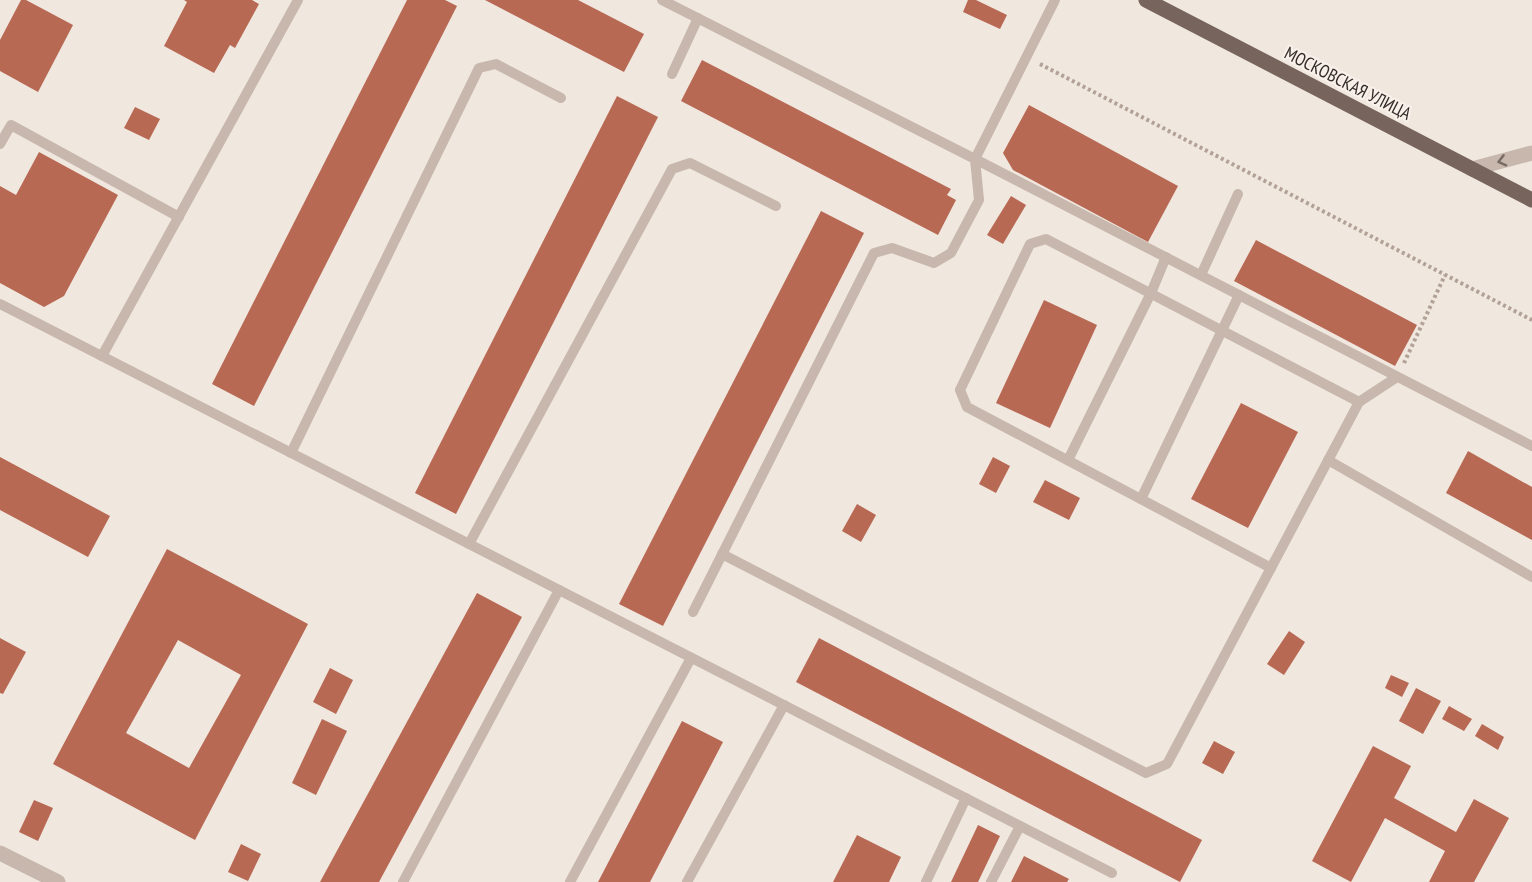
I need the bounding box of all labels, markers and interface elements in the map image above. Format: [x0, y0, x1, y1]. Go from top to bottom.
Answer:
street label: МОСКОВСКАЯ УЛИЦА [1281, 41, 1416, 125]
one-way arrow [1497, 154, 1508, 166]

